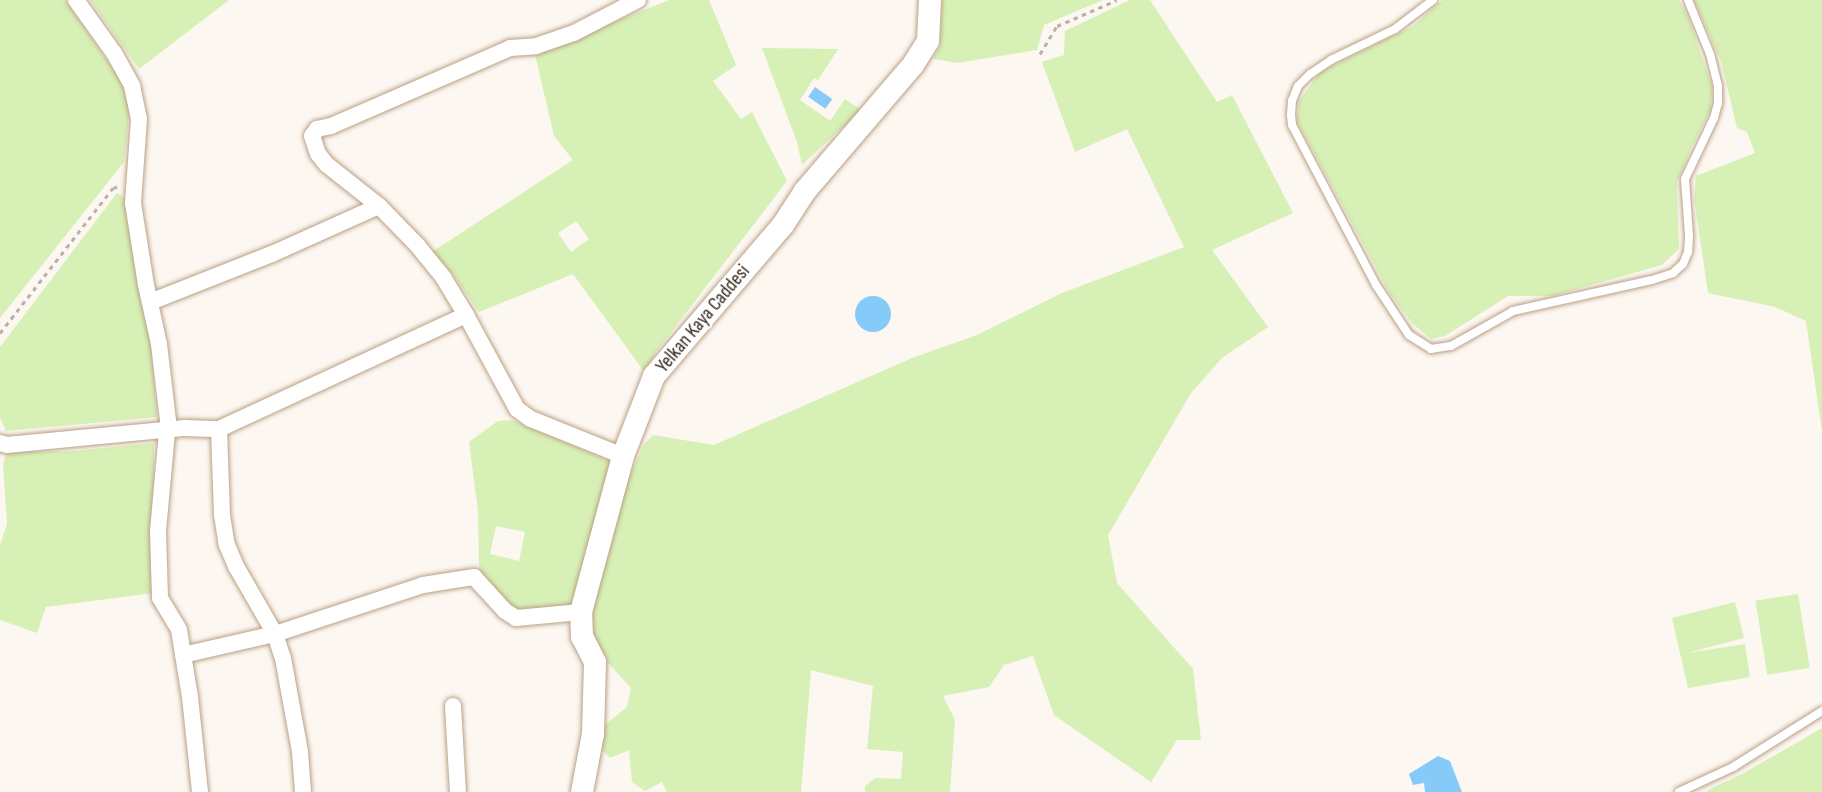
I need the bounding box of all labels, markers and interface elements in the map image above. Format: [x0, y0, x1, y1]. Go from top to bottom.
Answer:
street label: Yelkan Kaya Caddesi [651, 260, 755, 378]

